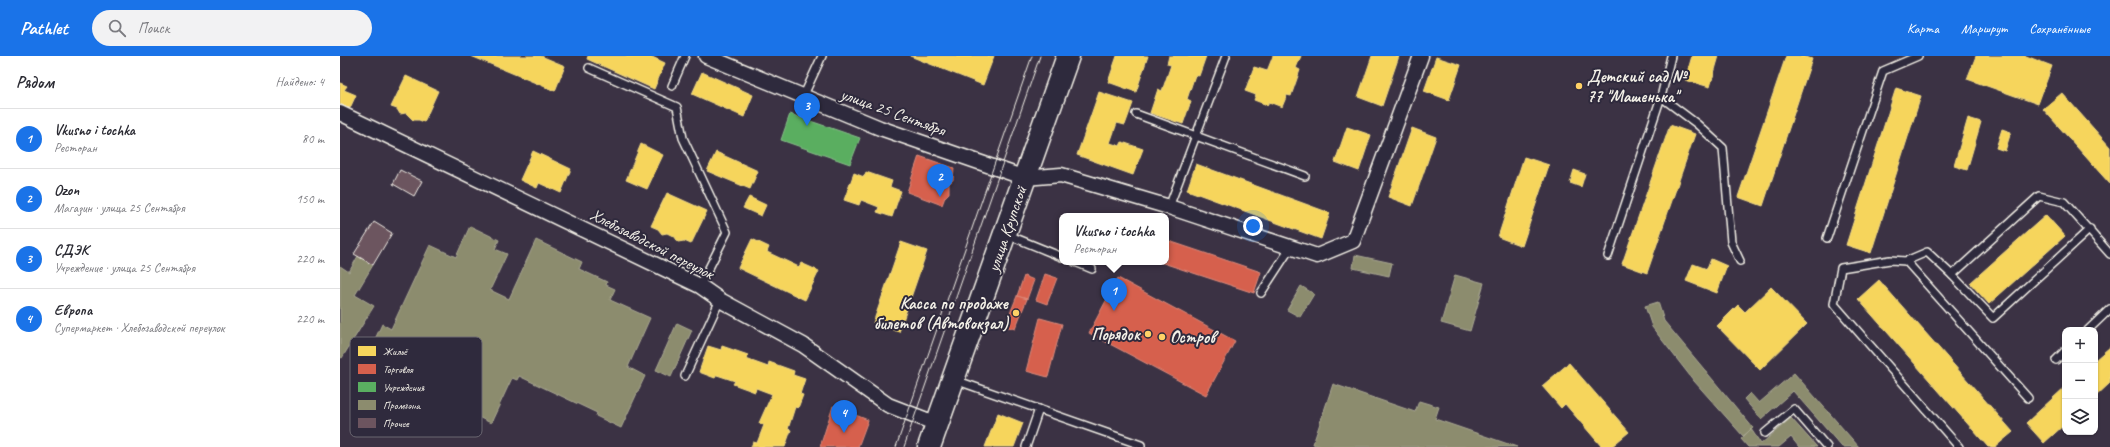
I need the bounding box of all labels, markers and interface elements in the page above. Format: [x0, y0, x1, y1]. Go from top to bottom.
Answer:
search box [92, 10, 372, 46]
text: Pathlet [20, 16, 68, 40]
icon: search [106, 17, 128, 39]
text: Поиск [138, 19, 169, 38]
text: Карта [1907, 20, 1939, 37]
text: Маршрут [1961, 20, 2007, 37]
text: Сохранённые [2029, 20, 2090, 37]
place label: Детский сад № 77 "Машенька" [1587, 66, 1689, 107]
text: Рядом [16, 72, 54, 93]
text: Найдено: 4 [276, 74, 324, 90]
marker: Детский сад № 77 "Машенька" [1574, 81, 1584, 91]
street label: улица 25 Сентября [837, 83, 949, 141]
pin: 3 [794, 93, 820, 126]
text: Vkusno i tochka [54, 121, 135, 140]
text: 1 [26, 131, 32, 147]
text: 80 m [302, 131, 324, 147]
text: Ресторан [54, 140, 97, 156]
pin: 2 [927, 164, 953, 197]
text: Ozon [54, 181, 79, 200]
street label: улица Крупской [982, 183, 1032, 276]
text: 2 [26, 191, 32, 207]
text: 150 m [296, 191, 324, 207]
text: Магазин · улица 25 Сентября [54, 200, 185, 216]
street label: Хлебозаводской переулок [587, 204, 719, 285]
popup [1059, 213, 1169, 265]
your location [1243, 216, 1263, 236]
text: Vkusno i tochka [1074, 222, 1154, 241]
text: СДЭК [54, 241, 88, 260]
text: Ресторан [1074, 241, 1116, 257]
text: 3 [26, 251, 32, 267]
text: 220 m [296, 251, 324, 267]
text: Учреждение · улица 25 Сентября [54, 260, 195, 276]
pin: 1 [1101, 278, 1127, 311]
place label: Касса по продаже билетов (Автовокзал) [874, 293, 1010, 335]
text: Европа [54, 301, 92, 320]
marker: Касса по продаже билетов (Автовокзал) [1011, 308, 1021, 318]
text: 4 [26, 311, 32, 327]
text: 220 m [296, 311, 324, 327]
text: Супермаркет · Хлебозаводской переулок [54, 320, 225, 336]
place label: Порядок [1091, 324, 1141, 345]
place label: Остров [1170, 327, 1219, 348]
map controls [2062, 327, 2098, 435]
button: + [2062, 327, 2098, 363]
marker: Порядок [1143, 329, 1153, 339]
marker: Остров [1157, 332, 1167, 342]
legend [350, 337, 482, 437]
text: Жильё [383, 344, 409, 358]
text: Торговля [383, 362, 414, 376]
button: − [2062, 363, 2098, 399]
text: Учреждения [383, 380, 425, 394]
text: Промзона [383, 398, 422, 412]
button: layers [2062, 399, 2098, 435]
pin: 4 [831, 400, 857, 433]
text: Прочее [383, 416, 410, 430]

